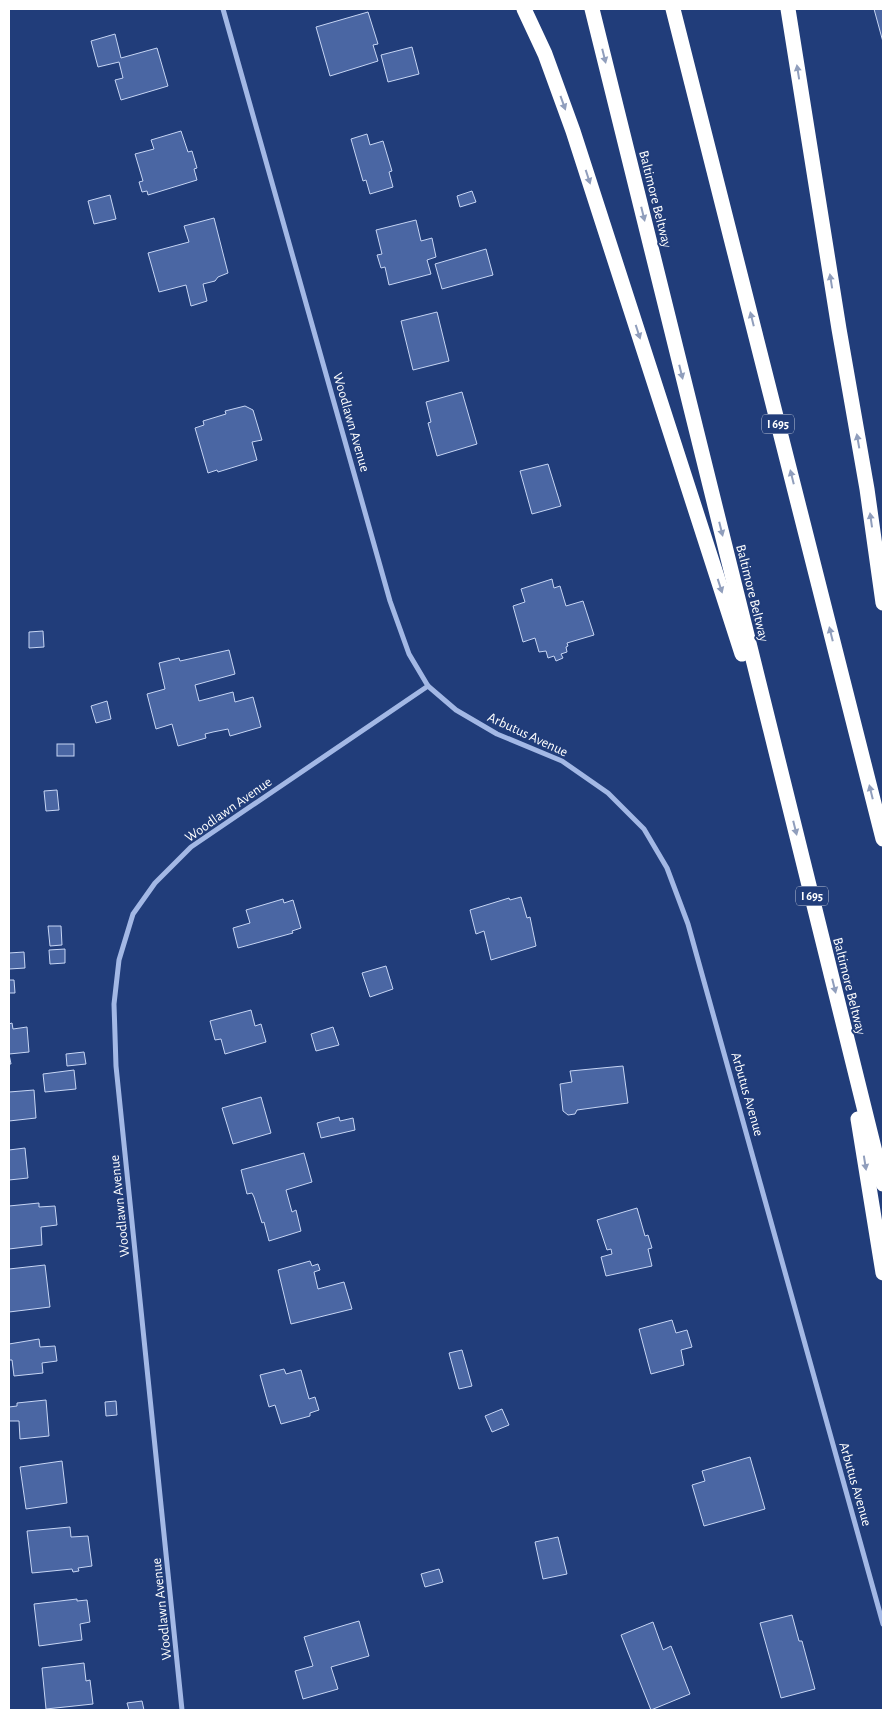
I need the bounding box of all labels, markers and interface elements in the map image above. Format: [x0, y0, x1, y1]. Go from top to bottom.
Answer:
one-way arrow [600, 49, 608, 64]
one-way arrow [794, 64, 802, 80]
one-way arrow [559, 96, 567, 111]
street label: Baltimore Beltway [636, 149, 674, 249]
one-way arrow [585, 170, 592, 185]
one-way arrow [639, 206, 647, 221]
one-way arrow [827, 273, 835, 289]
one-way arrow [747, 312, 755, 327]
one-way arrow [634, 325, 642, 340]
one-way arrow [678, 364, 686, 379]
street label: Woodlawn Avenue [330, 371, 372, 473]
road number: I 695 [762, 414, 794, 434]
one-way arrow [854, 433, 862, 449]
one-way arrow [787, 469, 795, 484]
one-way arrow [867, 512, 875, 528]
one-way arrow [717, 522, 725, 537]
street label: Baltimore Beltway [733, 543, 771, 643]
one-way arrow [717, 579, 725, 594]
one-way arrow [827, 627, 835, 642]
street label: Arbutus Avenue [485, 710, 570, 760]
street label: Woodlawn Avenue [183, 775, 275, 845]
one-way arrow [867, 785, 875, 800]
one-way arrow [791, 821, 799, 836]
road number: I 695 [796, 886, 828, 906]
street label: Baltimore Beltway [830, 936, 868, 1036]
one-way arrow [830, 978, 838, 993]
street label: Arbutus Avenue [728, 1051, 766, 1138]
street label: Woodlawn Avenue [108, 1154, 132, 1258]
one-way arrow [861, 1155, 869, 1171]
street label: Arbutus Avenue [836, 1441, 874, 1528]
street label: Woodlawn Avenue [150, 1557, 174, 1661]

